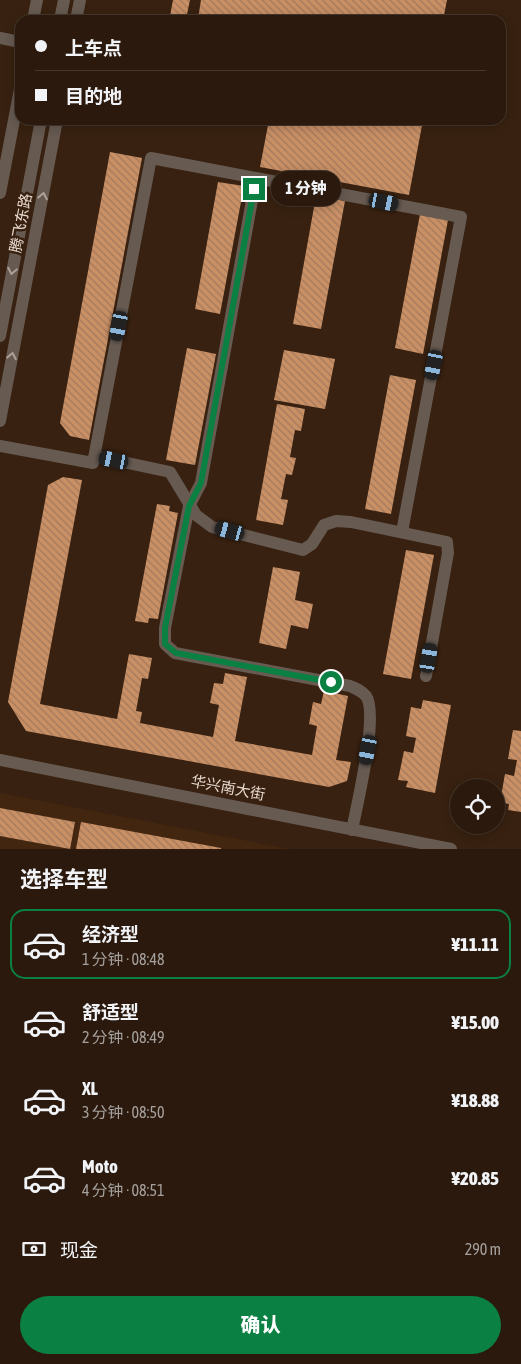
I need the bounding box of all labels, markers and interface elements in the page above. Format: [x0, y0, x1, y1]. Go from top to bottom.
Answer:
text: 上车点 [65, 37, 122, 59]
text: 目的地 [65, 85, 122, 107]
callout: 1 分钟 [272, 172, 342, 206]
route end [243, 178, 265, 200]
text: 1 分钟 [285, 179, 327, 197]
street label: 腾飞东路 [6, 192, 35, 254]
one-way arrow [37, 192, 47, 201]
car [367, 192, 400, 212]
one-way arrow [8, 267, 18, 275]
car [108, 310, 129, 342]
car [423, 349, 444, 381]
one-way arrow [7, 352, 17, 360]
car [97, 450, 130, 470]
car [213, 520, 246, 542]
car [419, 642, 438, 674]
route start [320, 671, 342, 693]
car [357, 734, 378, 766]
street label: 华兴南大街 [190, 772, 267, 803]
map controls [450, 779, 505, 834]
button: locate [450, 779, 505, 834]
text: 选择车型 [20, 866, 108, 892]
icon: car [22, 922, 67, 967]
text: 经济型 [82, 923, 139, 945]
text: ¥11.11 [451, 933, 499, 955]
text: 1 分钟 · 08:48 [82, 950, 164, 968]
icon: car [22, 1000, 67, 1045]
text: 舒适型 [82, 1001, 139, 1023]
text: ¥15.00 [451, 1011, 499, 1033]
text: 2 分钟 · 08:49 [82, 1028, 164, 1046]
text: XL [82, 1077, 98, 1099]
icon: car [22, 1078, 67, 1123]
text: ¥18.88 [451, 1089, 499, 1111]
text: 3 分钟 · 08:50 [82, 1103, 164, 1121]
text: Moto [82, 1155, 118, 1177]
icon: car [22, 1156, 67, 1201]
text: ¥20.85 [451, 1167, 499, 1189]
text: 4 分钟 · 08:51 [82, 1181, 164, 1199]
icon: cash [20, 1235, 48, 1263]
text: 现金 [60, 1239, 98, 1261]
text: 290 m [465, 1240, 501, 1258]
button: 确认 [20, 1296, 501, 1354]

